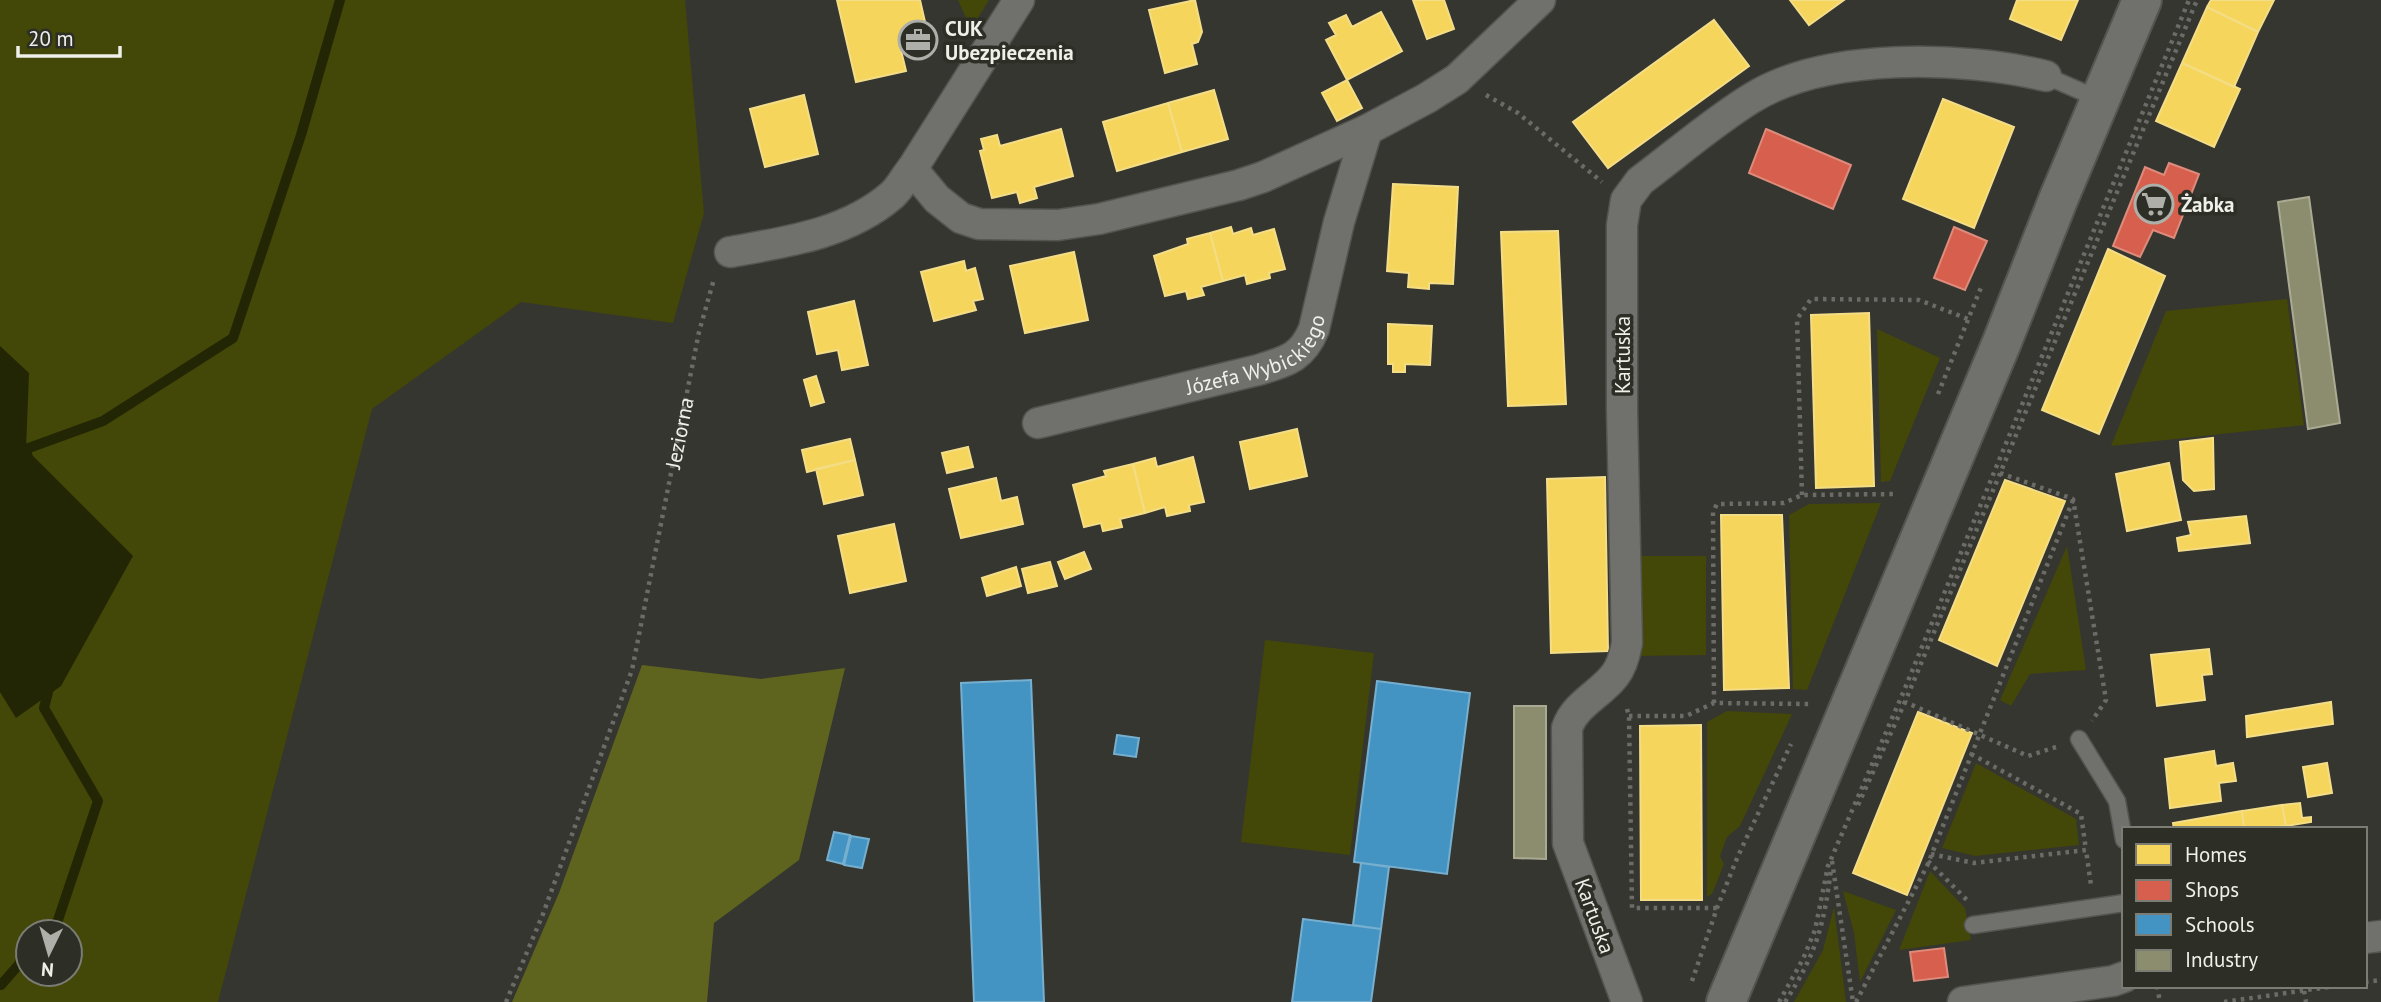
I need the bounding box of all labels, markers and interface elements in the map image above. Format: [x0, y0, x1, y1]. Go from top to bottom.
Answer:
scale bar [18, 14, 119, 58]
place label: CUK Ubezpieczenia [945, 15, 1074, 66]
office icon: CUK Ubezpieczenia [897, 19, 939, 61]
text: 20 m [28, 25, 74, 52]
supermarket icon: Żabka [2133, 183, 2175, 225]
place label: Żabka [2181, 191, 2235, 218]
street label: Józefa Wybickiego [1182, 312, 1330, 401]
street label: Kartuska [1609, 316, 1636, 394]
street label: Jeziorna [659, 395, 699, 472]
legend [2122, 827, 2367, 988]
text: Homes [2185, 841, 2247, 868]
street label: Kartuska [1569, 875, 1621, 957]
text: Shops [2185, 876, 2239, 903]
text: Schools [2185, 911, 2255, 938]
north arrow [14, 918, 84, 988]
text: Industry [2185, 946, 2258, 973]
text: N [40, 957, 55, 982]

